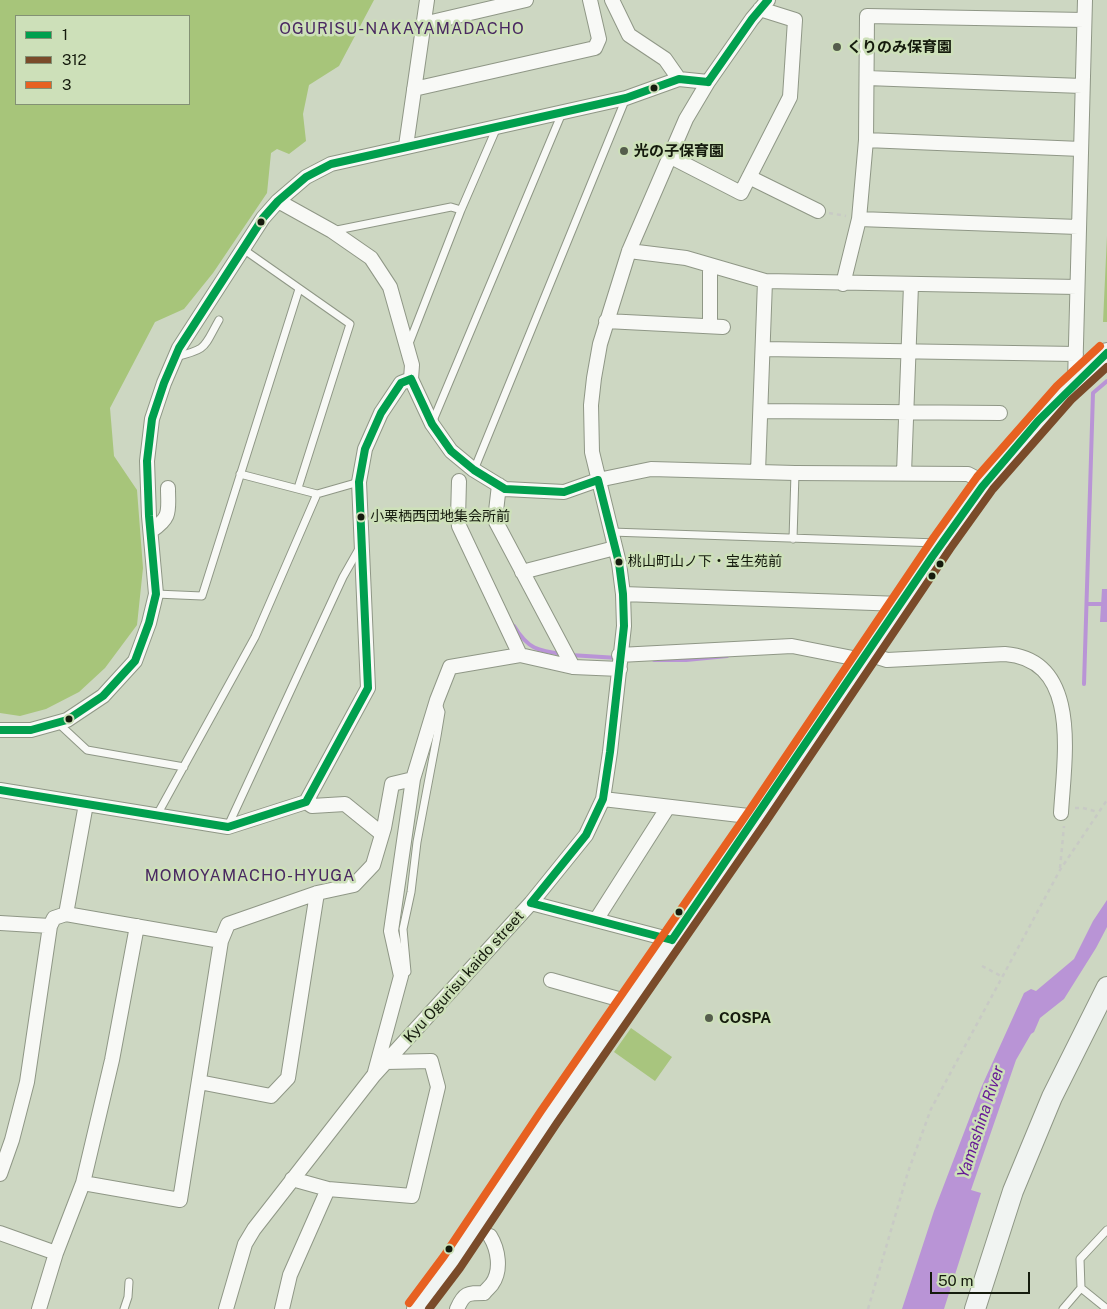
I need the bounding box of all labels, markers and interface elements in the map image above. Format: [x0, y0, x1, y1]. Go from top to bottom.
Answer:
legend [15, 15, 190, 105]
district label: OGURISU-NAKAYAMADACHO [277, 19, 527, 39]
text: 1 [62, 26, 68, 43]
place label: くりのみ保育園 [847, 38, 952, 56]
marker: くりのみ保育園 [831, 41, 843, 53]
text: 312 [62, 51, 87, 68]
text: 3 [62, 76, 71, 93]
unlabelled marker [649, 83, 659, 93]
place label: 光の子保育園 [634, 142, 724, 160]
marker: 光の子保育園 [618, 145, 630, 157]
unlabelled marker [256, 217, 266, 227]
place label: 小栗栖西団地集会所前 [370, 509, 510, 525]
marker: 小栗栖西団地集会所前 [356, 512, 366, 522]
place label: 桃山町山ノ下・宝生苑前 [628, 554, 782, 570]
marker: 桃山町山ノ下・宝生苑前 [614, 557, 624, 567]
unlabelled marker [935, 559, 945, 569]
unlabelled marker [927, 571, 937, 581]
unlabelled marker [64, 714, 74, 724]
district label: MOMOYAMACHO-HYUGA [143, 866, 357, 886]
street label: Kyu Ogurisu kaido street [400, 907, 528, 1047]
unlabelled marker [674, 907, 684, 917]
place label: COSPA [719, 1009, 771, 1027]
marker: COSPA [703, 1012, 715, 1024]
water label: Yamashina River [954, 1063, 1008, 1181]
unlabelled marker [444, 1244, 454, 1254]
scale bar [932, 1262, 1032, 1294]
text: 50 m [938, 1272, 973, 1289]

